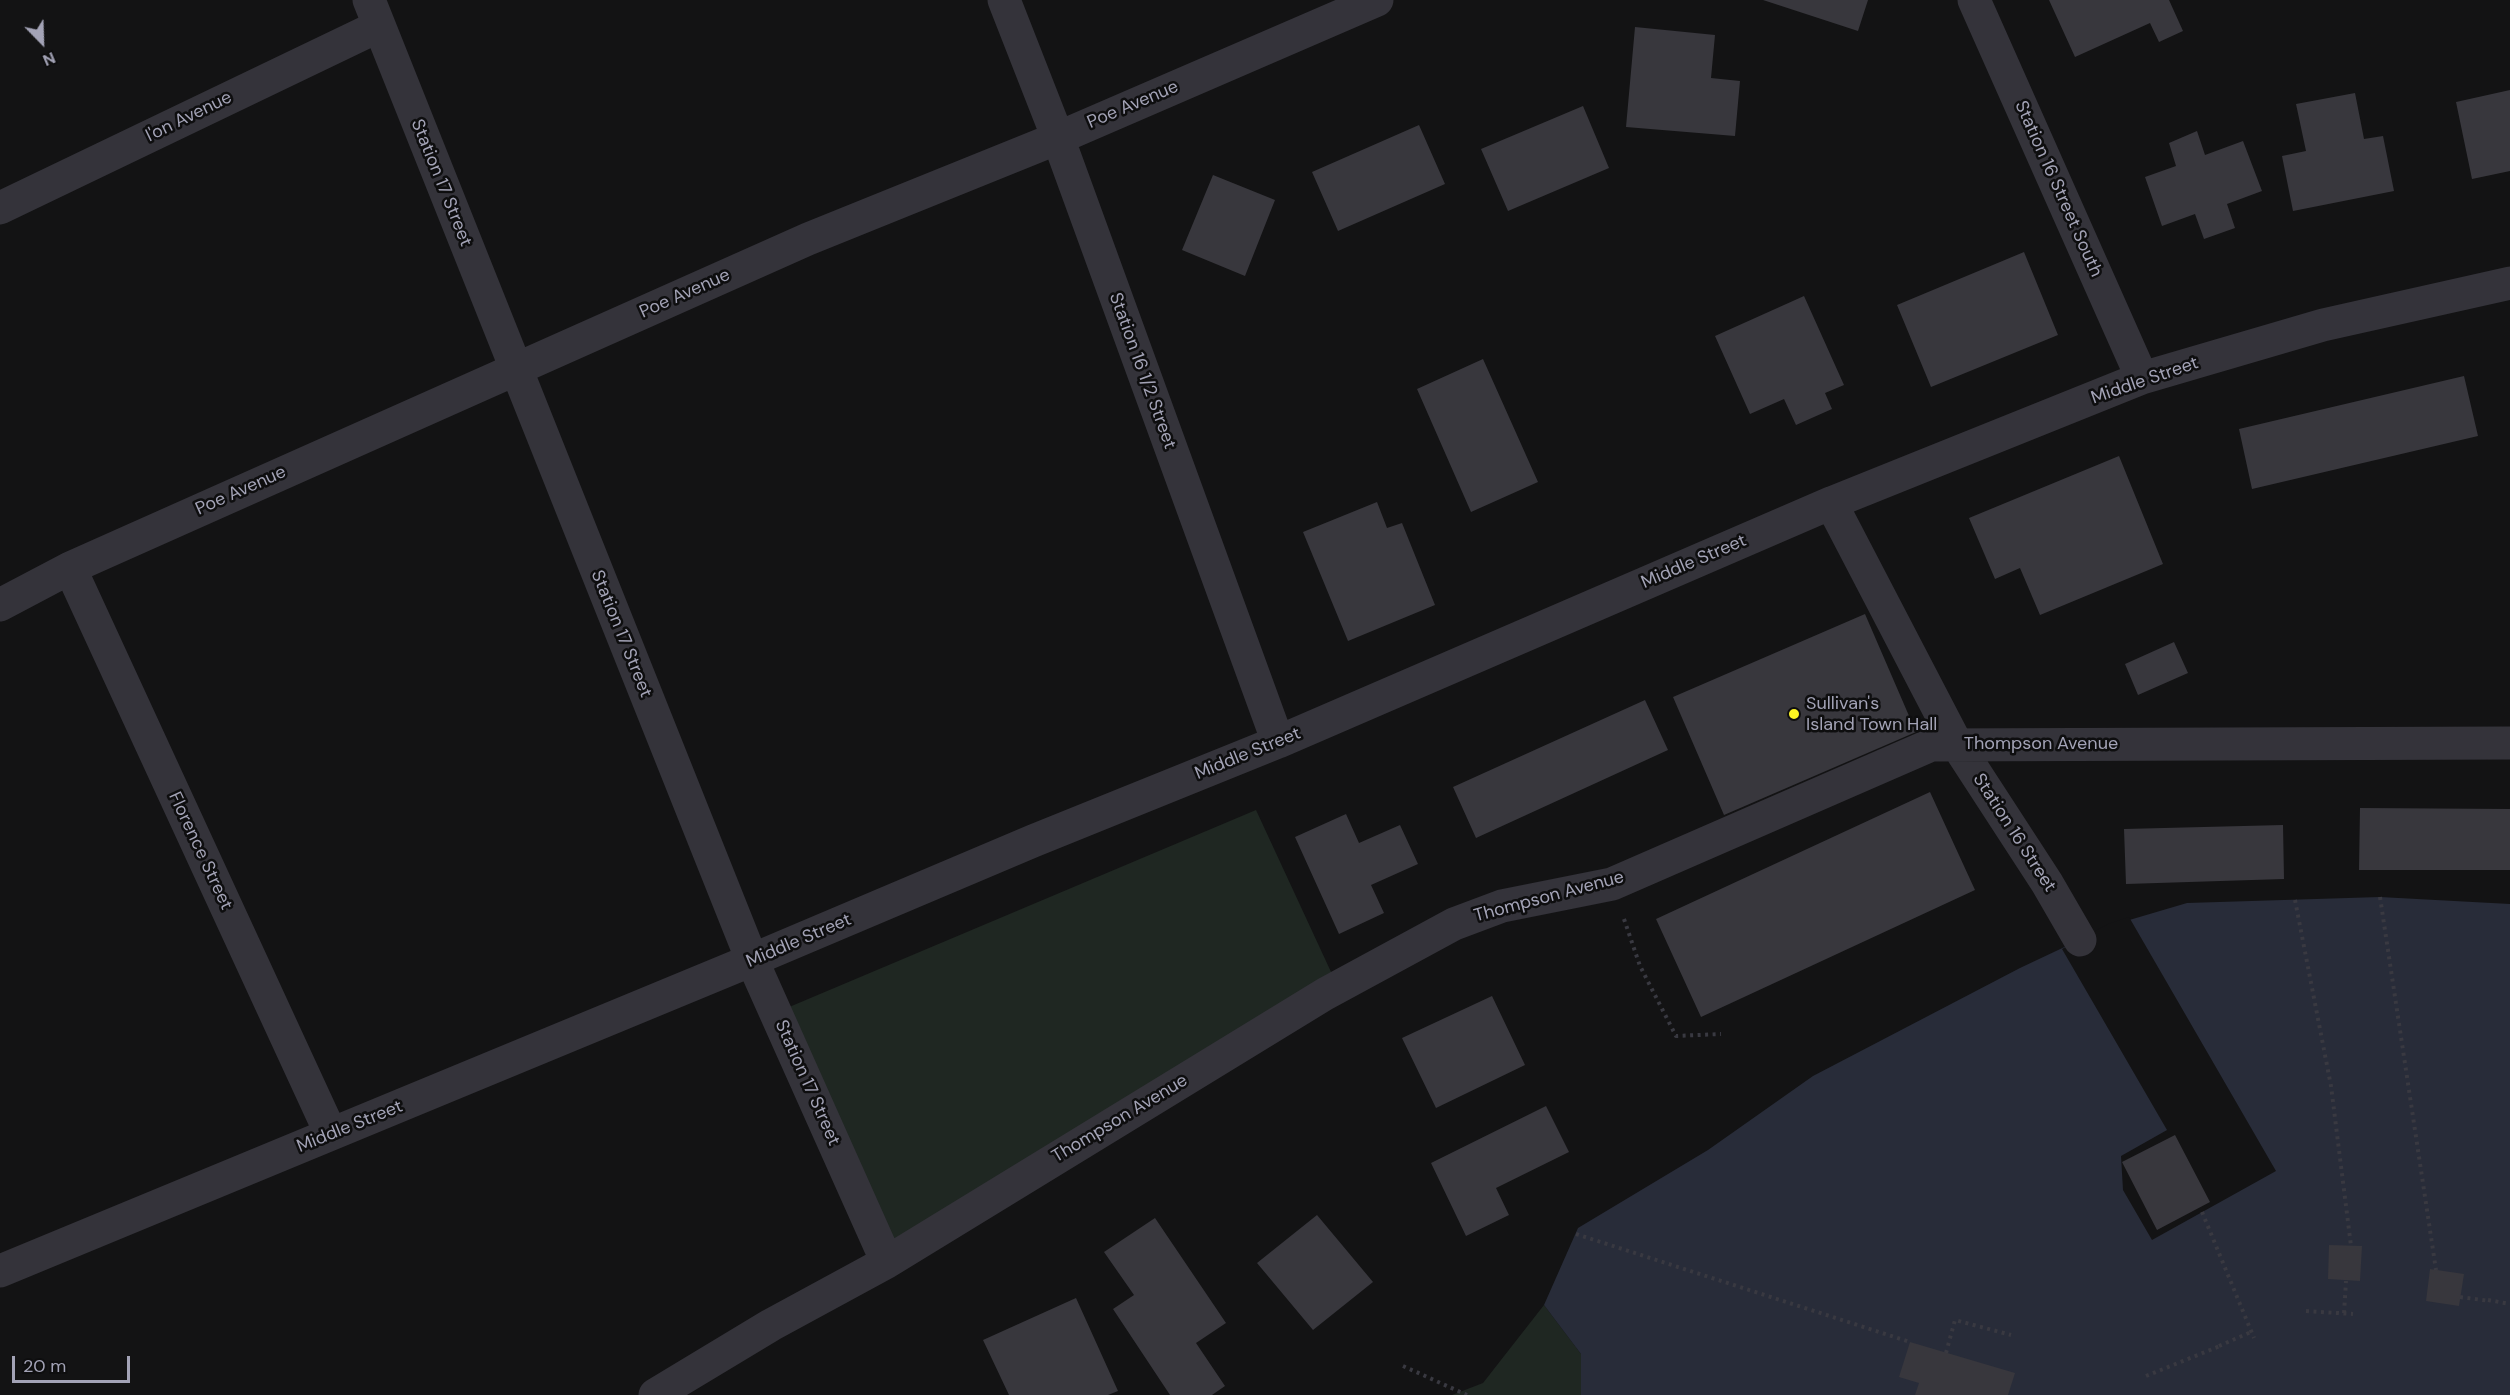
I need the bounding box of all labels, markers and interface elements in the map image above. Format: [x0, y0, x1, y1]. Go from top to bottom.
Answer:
north arrow [12, 12, 72, 72]
text: N [40, 47, 59, 71]
street label: Poe Avenue [1084, 76, 1182, 134]
street label: I'on Avenue [142, 87, 236, 147]
street label: Station 16 Street South [2009, 98, 2107, 280]
street label: Station 17 Street [406, 116, 476, 250]
street label: Poe Avenue [636, 264, 734, 324]
street label: Station 16 1/2 Street [1104, 290, 1180, 452]
street label: Middle Street [2089, 353, 2201, 409]
street label: Poe Avenue [192, 461, 290, 521]
street label: Middle Street [1638, 530, 1750, 594]
street label: Station 17 Street [586, 567, 656, 701]
place label: Sullivan's Island Town Hall [1806, 693, 1937, 736]
marker: Sullivan's Island Town Hall [1787, 707, 1801, 721]
street label: Middle Street [1192, 723, 1304, 785]
street label: Thompson Avenue [1964, 733, 2118, 755]
street label: Station 16 Street [1968, 770, 2060, 896]
street label: Florence Street [163, 789, 237, 913]
street label: Thompson Avenue [1472, 867, 1626, 927]
street label: Middle Street [743, 909, 855, 973]
street label: Station 17 Street [770, 1017, 844, 1149]
street label: Thompson Avenue [1048, 1070, 1192, 1168]
street label: Middle Street [294, 1096, 406, 1158]
scale bar [15, 1344, 134, 1382]
text: 20 m [23, 1354, 66, 1378]

